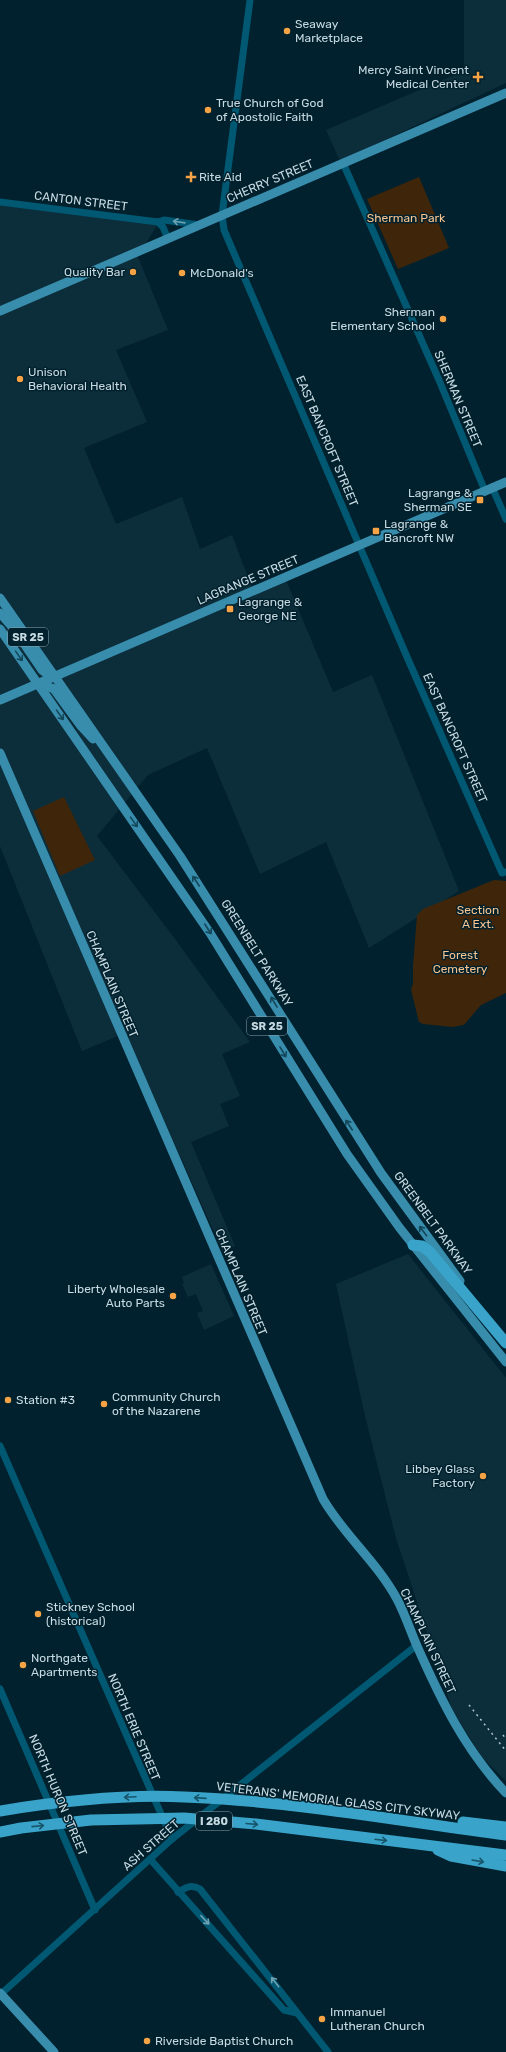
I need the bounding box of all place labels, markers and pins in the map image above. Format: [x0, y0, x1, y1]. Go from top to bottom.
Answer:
place label: Seaway Marketplace [295, 17, 363, 45]
marker: Seaway Marketplace [282, 26, 292, 36]
place label: Mercy Saint Vincent Medical Center [358, 63, 469, 91]
marker: Mercy Saint Vincent Medical Center [472, 71, 484, 83]
place label: True Church of God of Apostolic Faith [216, 96, 324, 124]
marker: True Church of God of Apostolic Faith [203, 105, 213, 115]
place label: Rite Aid [199, 170, 242, 184]
marker: Rite Aid [186, 172, 196, 182]
place label: Quality Bar [64, 265, 125, 279]
place label: McDonald's [190, 266, 254, 280]
marker: Quality Bar [128, 267, 138, 277]
marker: McDonald's [177, 268, 187, 278]
place label: Sherman Elementary School [330, 305, 435, 333]
marker: Sherman Elementary School [438, 314, 448, 324]
place label: Unison Behavioral Health [28, 365, 127, 393]
marker: Unison Behavioral Health [15, 374, 25, 384]
place label: Lagrange & Sherman SE [404, 486, 473, 514]
marker: Lagrange & Sherman SE [475, 495, 485, 505]
place label: Lagrange & Bancroft NW [384, 517, 454, 545]
marker: Lagrange & Bancroft NW [371, 526, 381, 536]
place label: Lagrange & George NE [238, 595, 303, 623]
marker: Lagrange & George NE [225, 604, 235, 614]
place label: Liberty Wholesale Auto Parts [67, 1282, 165, 1310]
marker: Liberty Wholesale Auto Parts [168, 1291, 178, 1301]
place label: Community Church of the Nazarene [112, 1390, 220, 1418]
place label: Station #3 [16, 1393, 75, 1407]
marker: Station #3 [3, 1395, 13, 1405]
marker: Community Church of the Nazarene [99, 1399, 109, 1409]
place label: Libbey Glass Factory [405, 1462, 475, 1490]
marker: Libbey Glass Factory [478, 1471, 488, 1481]
place label: Stickney School (historical) [46, 1600, 135, 1628]
marker: Stickney School (historical) [33, 1609, 43, 1619]
place label: Northgate Apartments [31, 1651, 97, 1679]
marker: Northgate Apartments [18, 1660, 28, 1670]
place label: Immanuel Lutheran Church [330, 2005, 425, 2033]
marker: Immanuel Lutheran Church [317, 2014, 327, 2024]
place label: Riverside Baptist Church [155, 2034, 293, 2048]
marker: Riverside Baptist Church [142, 2036, 152, 2046]

